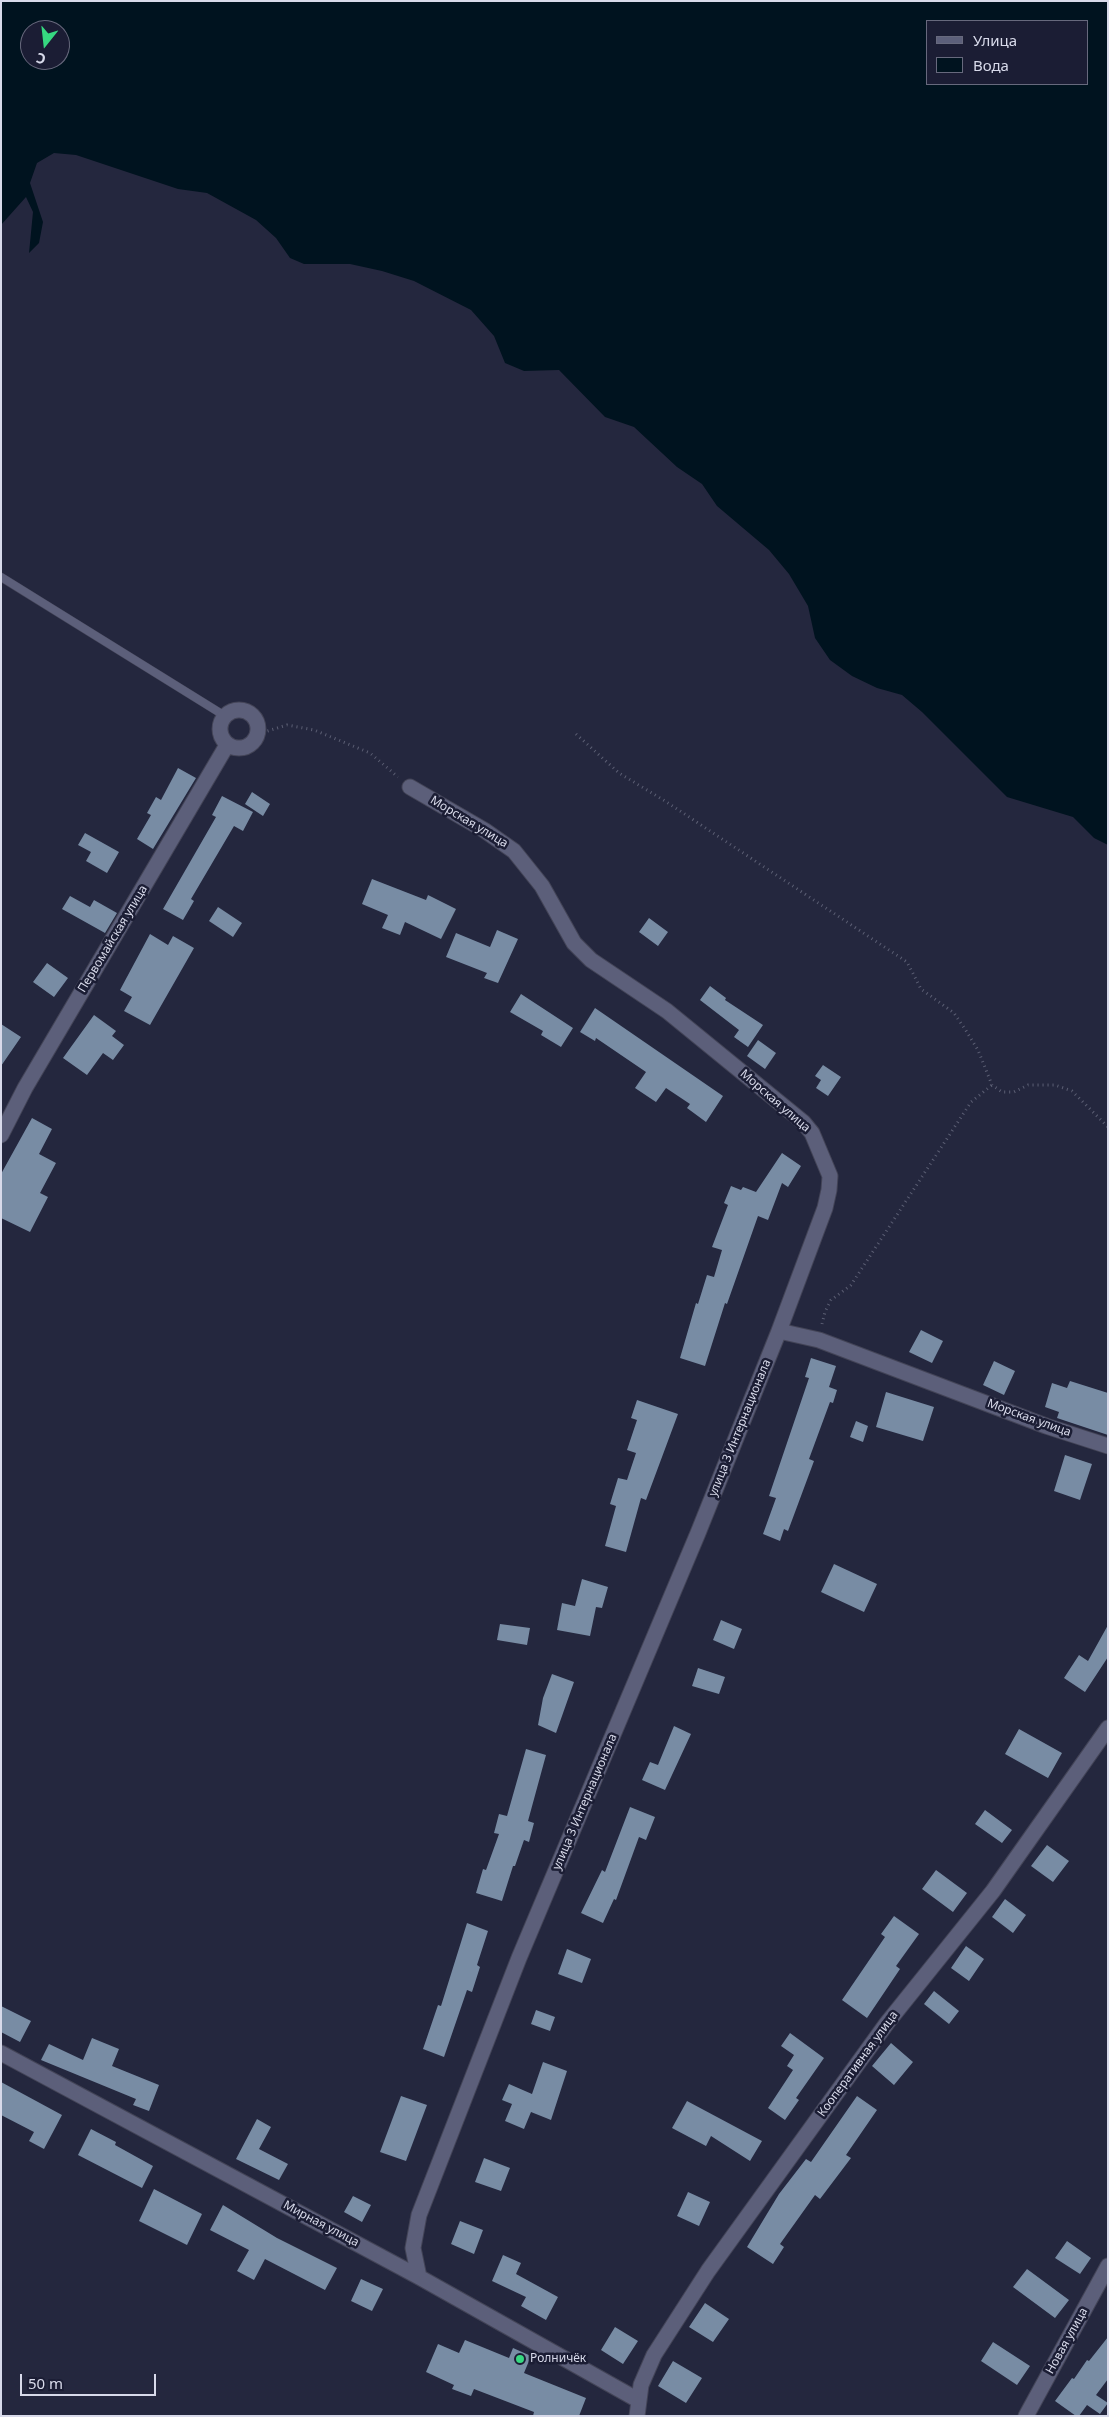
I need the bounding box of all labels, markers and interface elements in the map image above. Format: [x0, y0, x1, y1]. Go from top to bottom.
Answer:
north arrow [20, 20, 70, 70]
legend [926, 20, 1089, 85]
text: Улица [973, 30, 1017, 50]
text: С [34, 49, 48, 69]
text: Вода [973, 55, 1009, 75]
street label: Морская улица [428, 793, 510, 851]
street label: Первомайская улица [75, 883, 151, 995]
street label: Морская улица [737, 1067, 813, 1135]
street label: улица 3 Интернационала [706, 1357, 774, 1499]
street label: Морская улица [985, 1396, 1073, 1440]
street label: улица 3 Интернационала [550, 1732, 620, 1872]
street label: Кооперативная улица [815, 2008, 901, 2120]
street label: Мирная улица [281, 2198, 361, 2250]
street label: Новая улица [1043, 2305, 1091, 2377]
place label: Ролничёк [530, 2352, 586, 2366]
marker: Ролничёк [514, 2353, 526, 2365]
scale bar [22, 2364, 159, 2396]
text: 50 m [28, 2373, 63, 2393]

